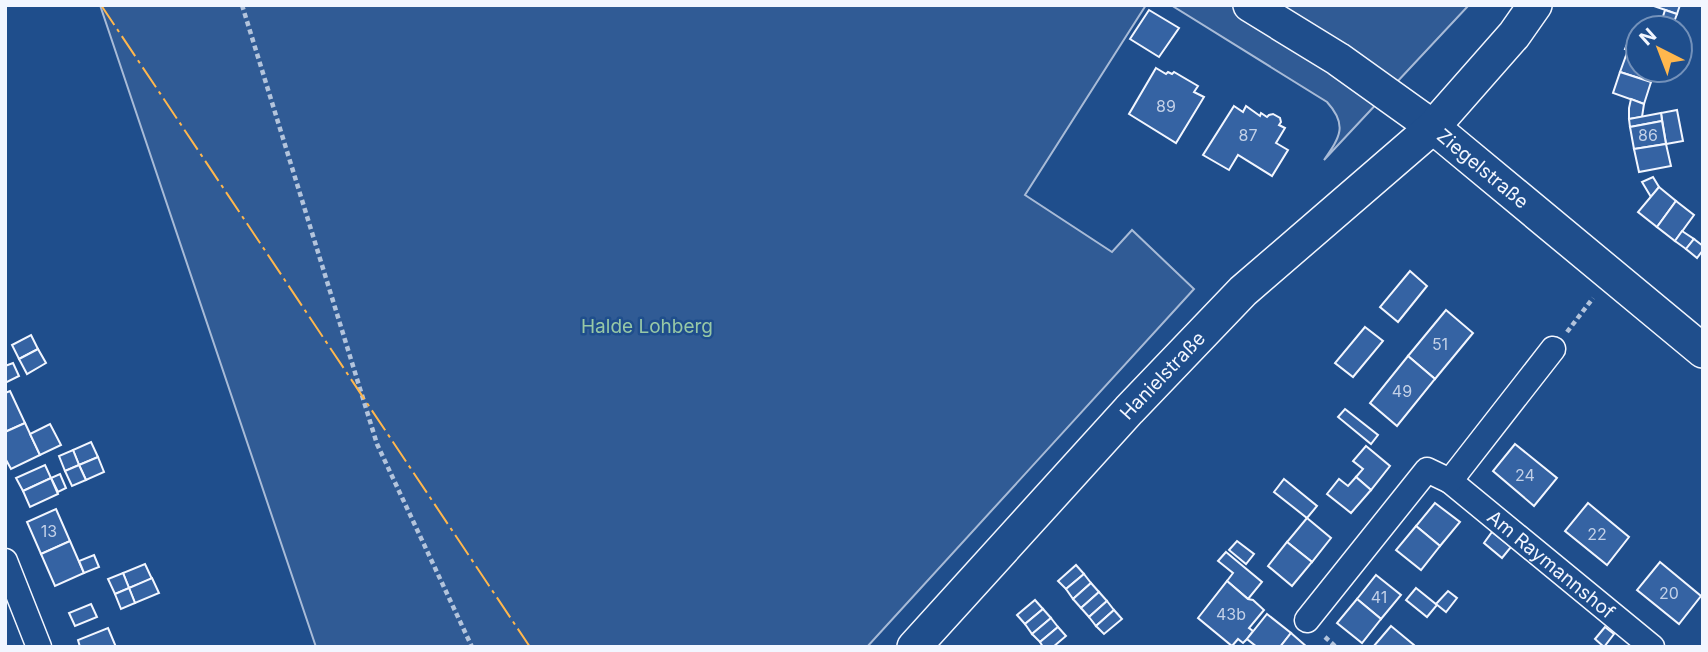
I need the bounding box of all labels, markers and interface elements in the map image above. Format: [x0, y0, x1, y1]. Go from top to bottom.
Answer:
north arrow [1624, 14, 1694, 84]
text: N [1635, 23, 1661, 50]
house number: 89 [1156, 96, 1176, 116]
street label: Ziegelstraße [1432, 124, 1533, 213]
house number: 87 [1239, 125, 1257, 145]
house number: 86 [1638, 125, 1658, 145]
park label: Halde Lohberg [581, 315, 713, 338]
street label: Hanielstraße [1115, 327, 1210, 424]
house number: 51 [1432, 334, 1448, 354]
house number: 49 [1392, 381, 1412, 401]
house number: 24 [1515, 465, 1535, 485]
street label: Am Raymannshof [1483, 506, 1619, 624]
house number: 13 [41, 521, 57, 541]
house number: 22 [1587, 524, 1607, 544]
house number: 20 [1659, 583, 1679, 603]
house number: 41 [1371, 587, 1387, 607]
house number: 43b [1216, 604, 1246, 624]

